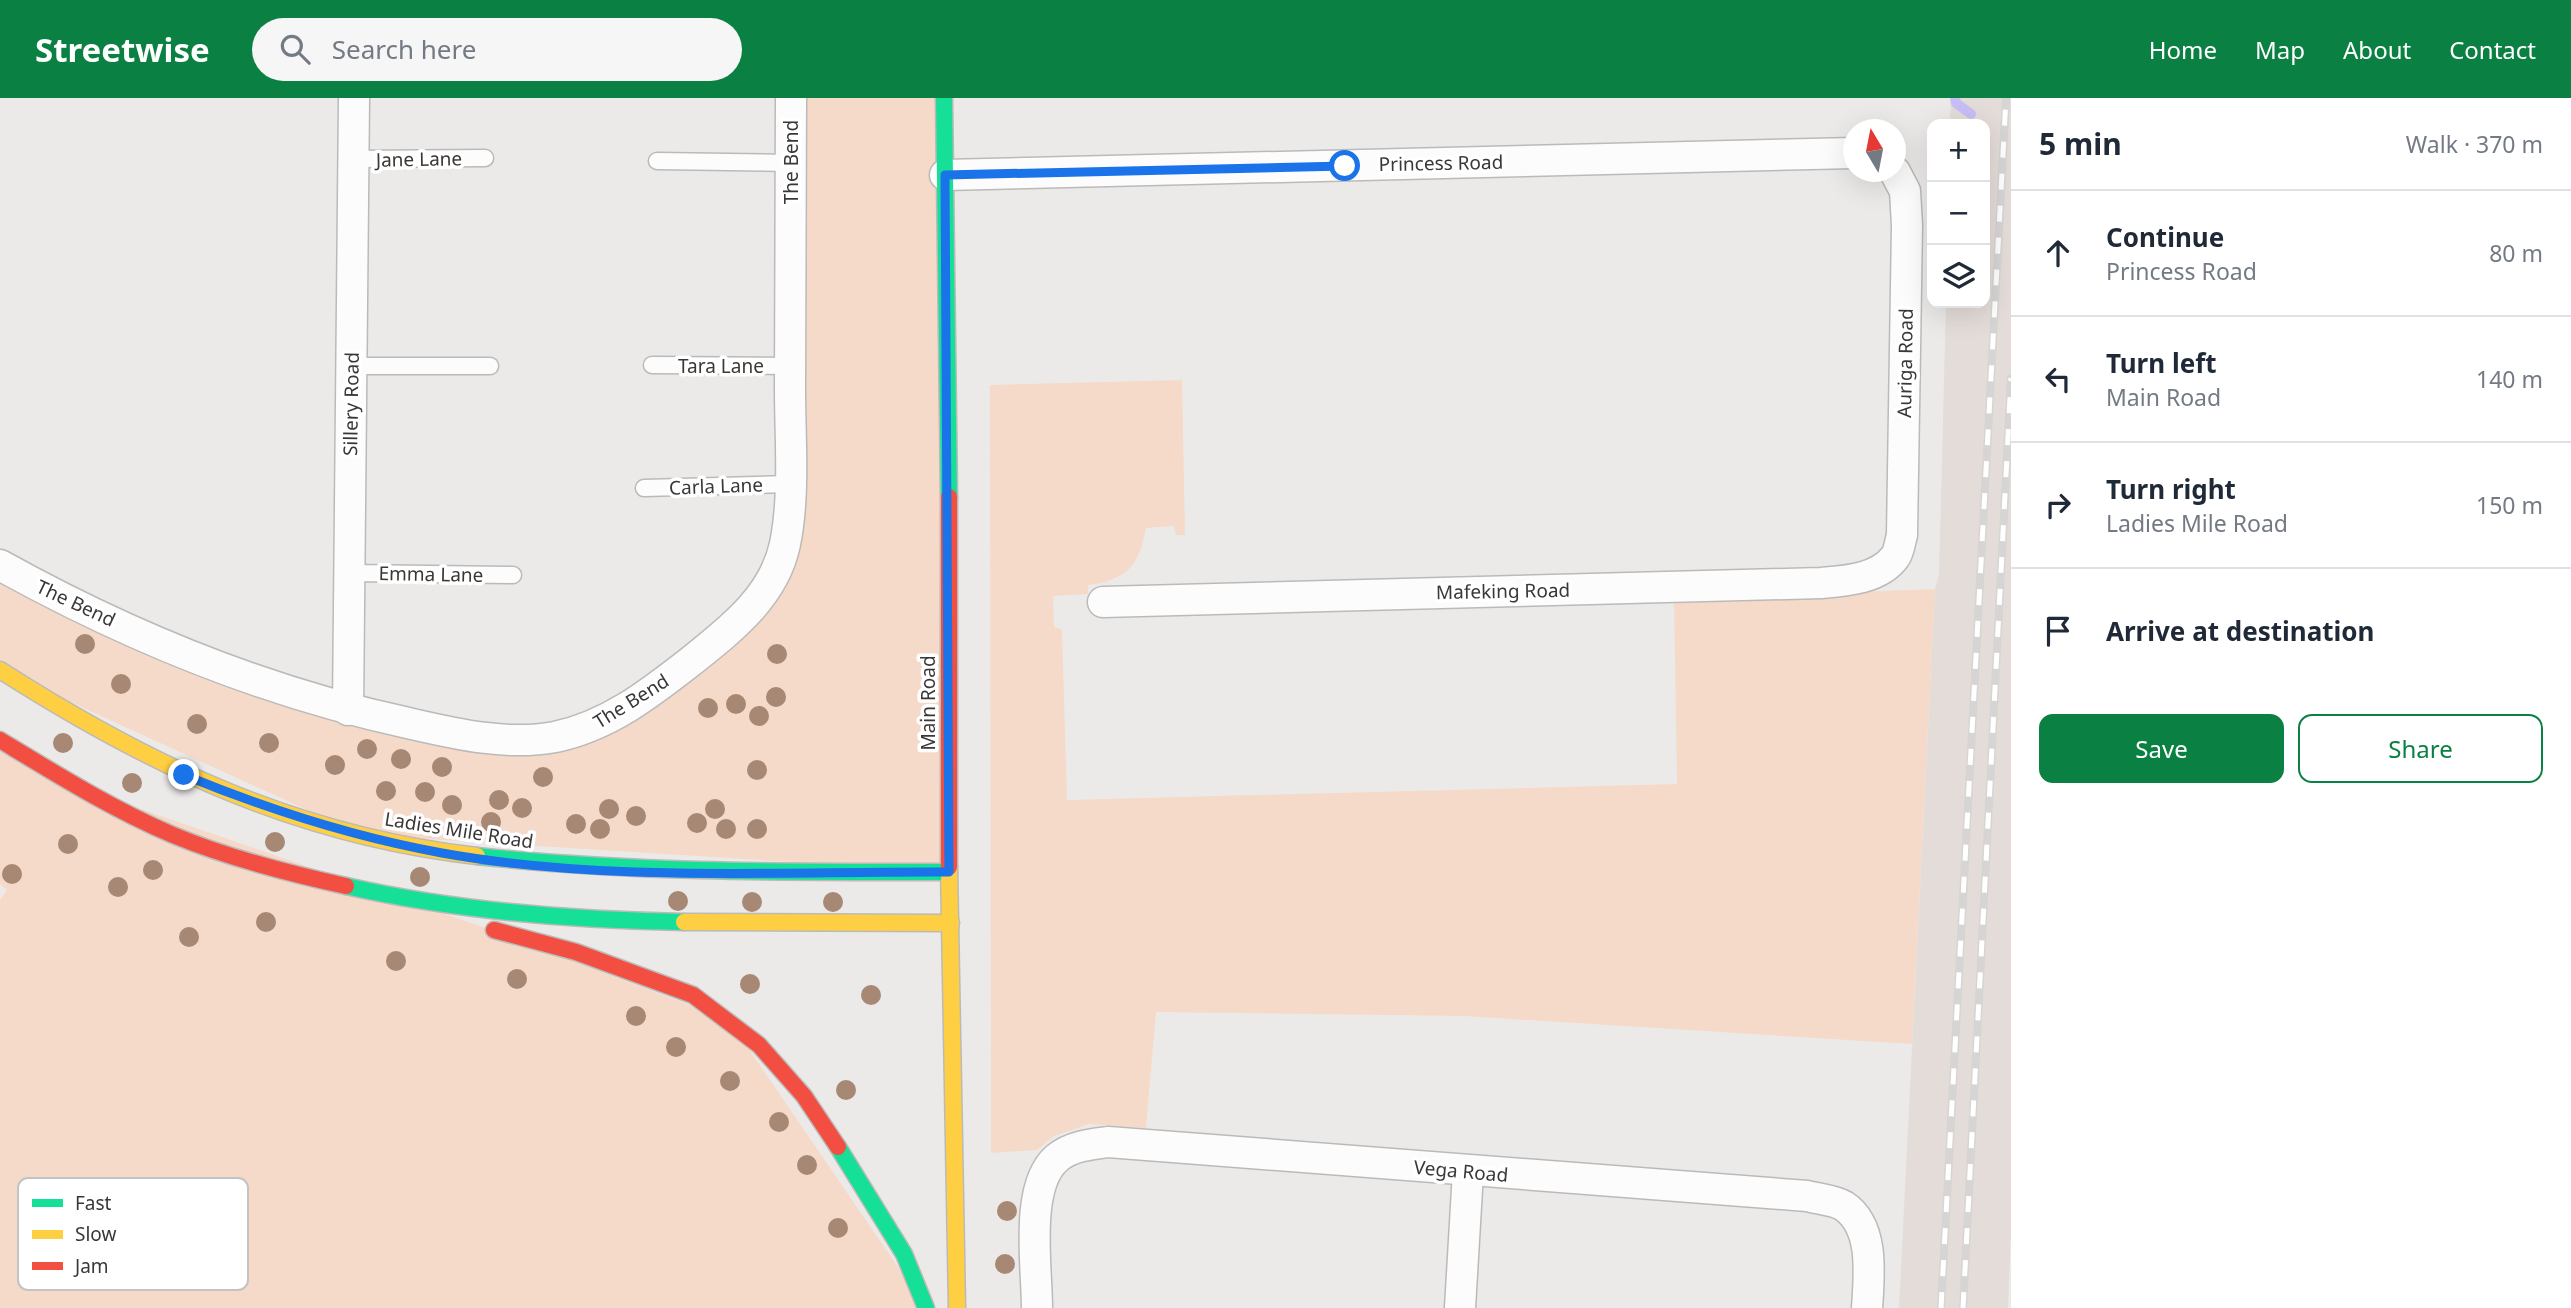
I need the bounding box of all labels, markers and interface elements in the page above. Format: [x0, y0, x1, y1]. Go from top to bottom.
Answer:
search box [252, 18, 742, 81]
text: Streetwise [35, 27, 210, 72]
icon: search [276, 30, 314, 68]
text: Search here [332, 31, 476, 67]
text: Home [2149, 33, 2217, 66]
text: Map [2255, 33, 2305, 66]
text: About [2343, 33, 2411, 66]
text: Contact [2449, 33, 2536, 66]
north arrow [1843, 119, 1906, 182]
map controls [1927, 119, 1990, 308]
button: + [1927, 119, 1990, 182]
street label: The Bend [778, 120, 804, 204]
text: 5 min [2039, 123, 2122, 164]
text: Walk · 370 m [2406, 128, 2543, 160]
street label: Jane Lane [374, 145, 462, 173]
street label: Princess Road [1378, 149, 1504, 177]
route start [1329, 150, 1360, 181]
button: − [1927, 182, 1990, 245]
text: Continue [2106, 219, 2224, 255]
icon: ahead [2039, 234, 2077, 272]
text: 80 m [2489, 237, 2543, 269]
button: layers [1927, 245, 1990, 308]
text: Princess Road [2106, 255, 2257, 287]
street label: Auriga Road [1891, 308, 1919, 418]
text: Turn left [2106, 345, 2217, 381]
street label: Sillery Road [337, 352, 365, 456]
street label: Tara Lane [678, 353, 764, 379]
icon: left [2039, 360, 2077, 398]
text: 140 m [2476, 363, 2543, 395]
text: Main Road [2106, 381, 2221, 413]
street label: Carla Lane [669, 471, 763, 501]
text: Turn right [2106, 471, 2236, 507]
icon: right [2039, 486, 2077, 524]
text: 150 m [2476, 489, 2543, 521]
text: Ladies Mile Road [2106, 507, 2288, 539]
street label: Emma Lane [378, 560, 484, 588]
street label: The Bend [32, 573, 120, 633]
street label: Mafeking Road [1436, 577, 1570, 605]
icon: arrive [2039, 612, 2077, 650]
text: Arrive at destination [2106, 613, 2375, 649]
street label: Main Road [915, 655, 941, 751]
street label: The Bend [588, 668, 674, 734]
button: Save [2039, 714, 2284, 783]
button: Share [2298, 714, 2543, 783]
route end [168, 759, 199, 790]
street label: Ladies Mile Road [383, 805, 535, 855]
street label: Vega Road [1413, 1154, 1509, 1188]
legend [18, 1178, 248, 1290]
text: Fast [75, 1190, 112, 1216]
text: Slow [75, 1221, 116, 1247]
text: Jam [73, 1253, 109, 1279]

